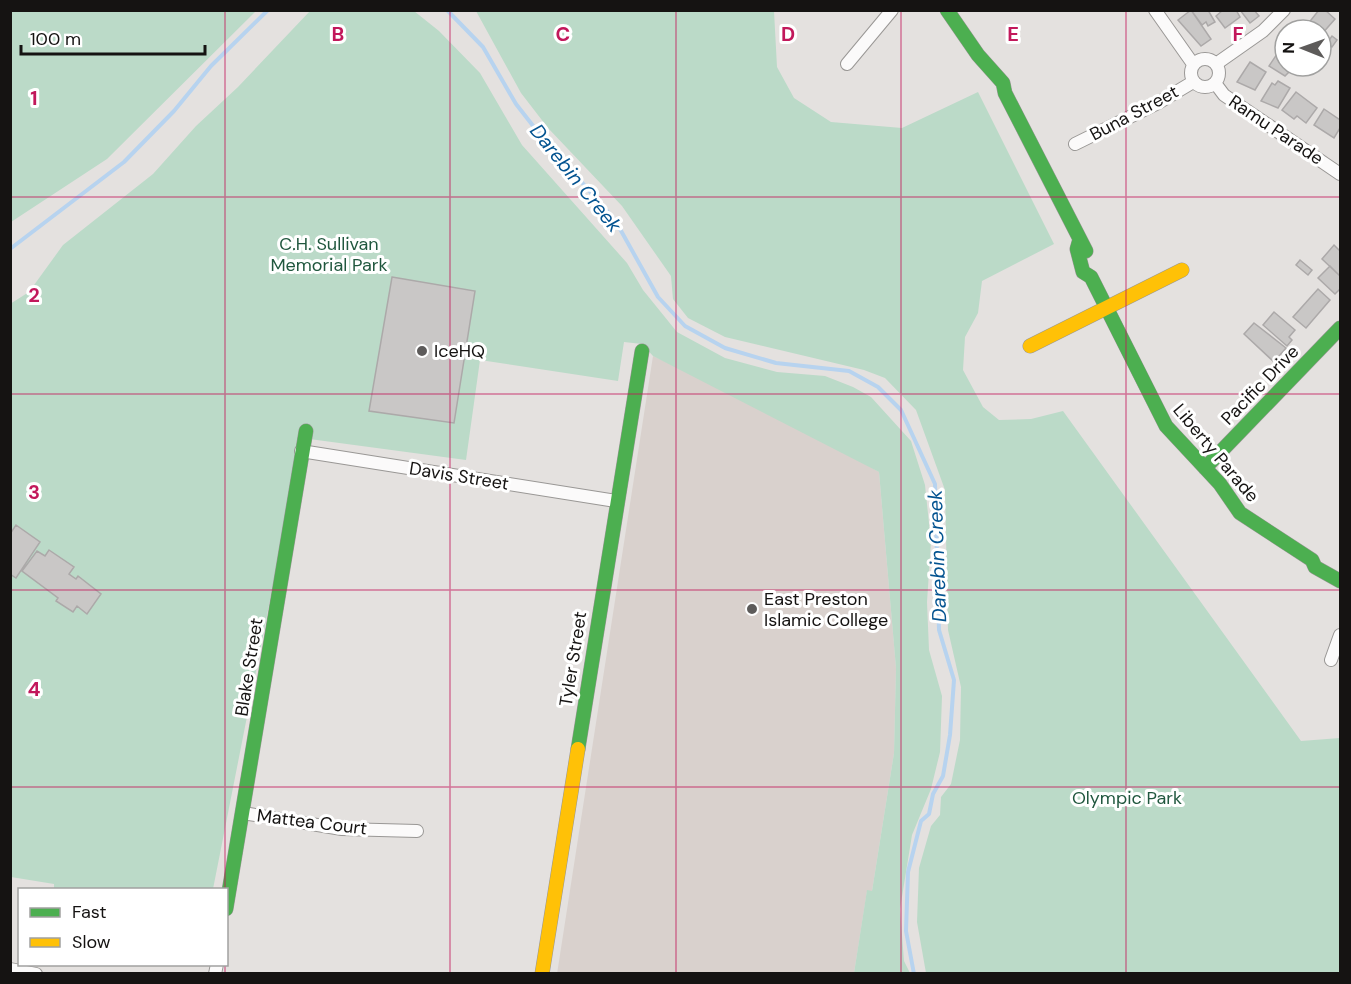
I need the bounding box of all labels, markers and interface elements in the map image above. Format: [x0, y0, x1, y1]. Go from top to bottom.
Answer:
scale bar [21, 18, 206, 56]
north arrow [1273, 18, 1333, 78]
text: B [332, 21, 344, 47]
text: C [556, 21, 570, 47]
text: D [781, 21, 795, 47]
text: E [1007, 21, 1019, 47]
text: F [1232, 21, 1244, 47]
text: 100 m [30, 27, 81, 51]
text: N [1278, 42, 1299, 54]
street label: Buna Street [1086, 80, 1182, 146]
text: 1 [30, 85, 38, 111]
street label: Ramu Parade [1224, 90, 1328, 170]
water label: Darebin Creek [524, 118, 628, 238]
park label: C.H. Sullivan Memorial Park [270, 232, 388, 277]
text: 2 [28, 282, 40, 308]
place label: IceHQ [434, 339, 485, 363]
street label: Pacific Drive [1216, 340, 1304, 430]
marker: IceHQ [415, 344, 429, 358]
street label: Liberty Parade [1168, 399, 1264, 507]
street label: Davis Street [407, 456, 511, 496]
text: 3 [28, 479, 40, 505]
water label: Darebin Creek [922, 489, 952, 623]
place label: East Preston Islamic College [764, 587, 888, 632]
marker: East Preston Islamic College [745, 602, 759, 616]
street label: Tyler Street [554, 610, 592, 708]
street label: Blake Street [229, 616, 269, 718]
text: 4 [28, 676, 41, 702]
park label: Olympic Park [1072, 786, 1182, 810]
street label: Mattea Court [255, 803, 369, 841]
legend [18, 888, 228, 966]
text: Fast [72, 900, 107, 924]
text: Slow [72, 930, 111, 954]

